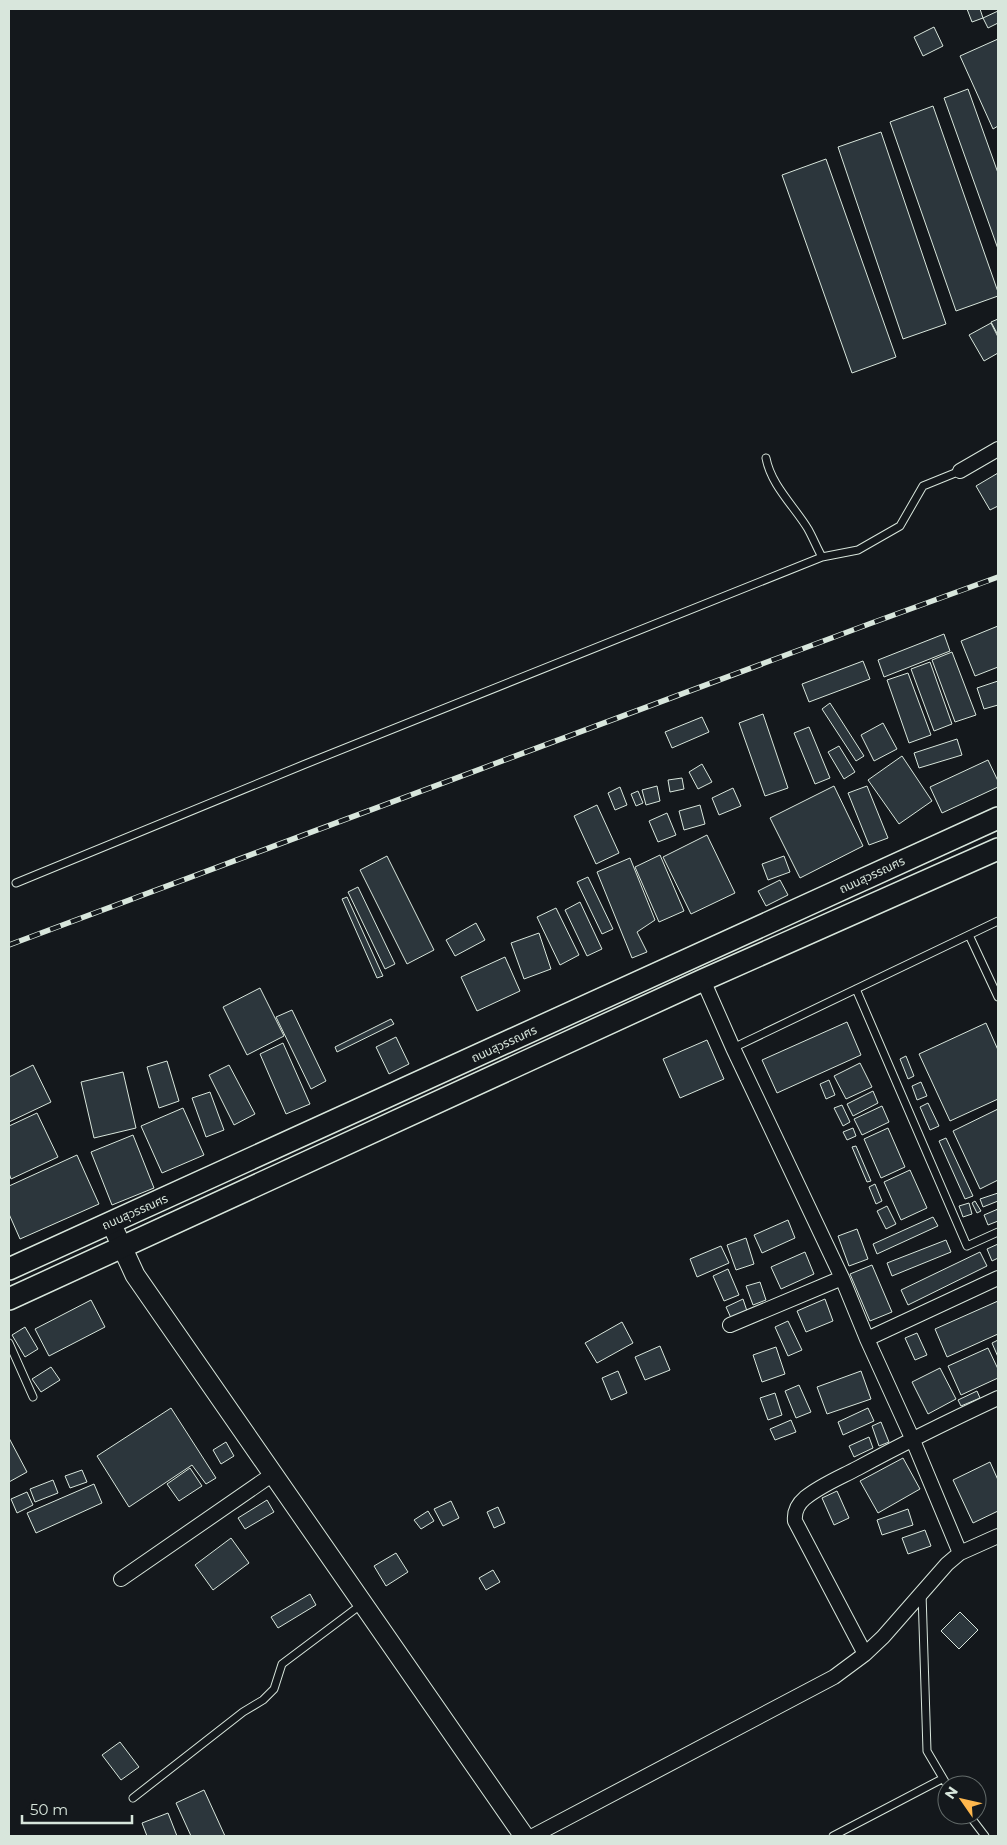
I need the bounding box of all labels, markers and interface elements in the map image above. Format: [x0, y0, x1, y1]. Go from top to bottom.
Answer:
street label: ถนนสุวรรณศร [837, 853, 907, 896]
street label: ถนนสุวรรณศร [469, 1022, 539, 1065]
street label: ถนนสุวรรณศร [99, 1190, 170, 1233]
north arrow [937, 1775, 987, 1825]
text: N [941, 1783, 962, 1802]
scale bar [22, 1792, 132, 1824]
text: 50 m [30, 1800, 68, 1819]

